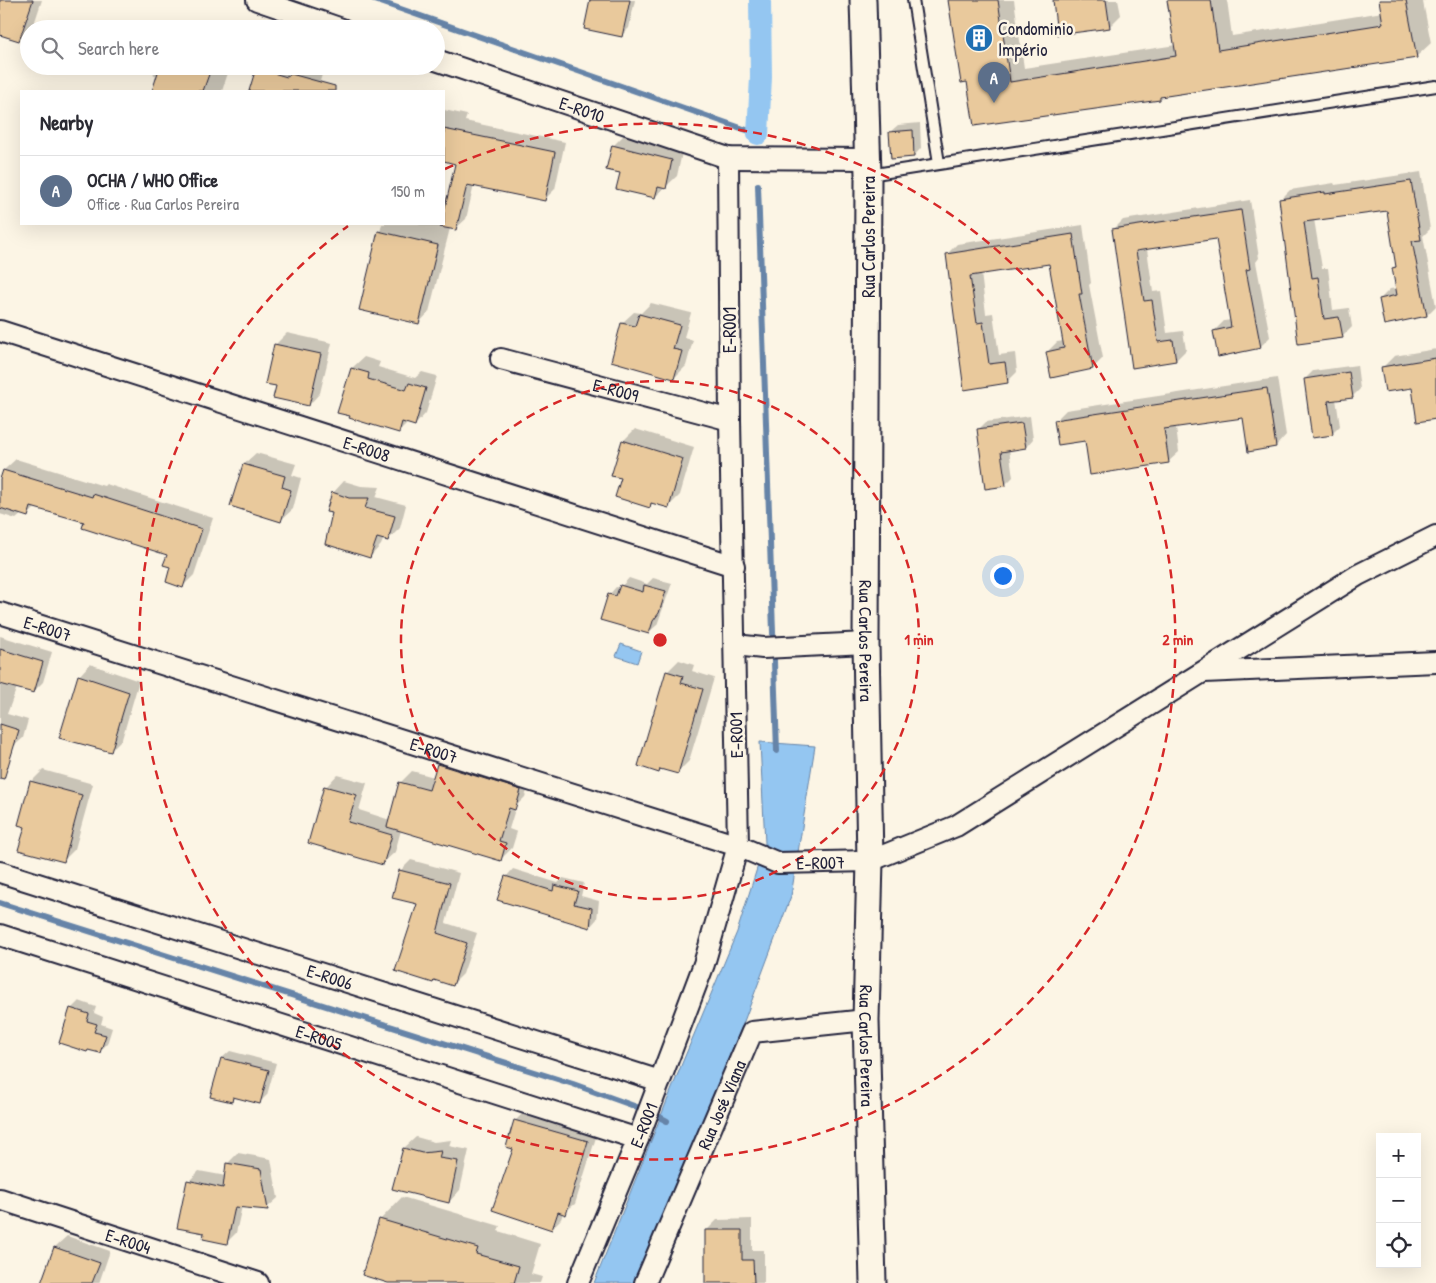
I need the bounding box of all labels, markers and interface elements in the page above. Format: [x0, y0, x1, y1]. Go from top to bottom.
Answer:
place label: Condominio Império [998, 16, 1073, 62]
search box [20, 20, 445, 75]
building icon: Condominio Império [964, 23, 994, 53]
icon: search [38, 34, 66, 62]
text: Search here [78, 35, 159, 61]
pin: A [978, 62, 1010, 103]
street label: E-R010 [556, 90, 608, 128]
text: Nearby [40, 108, 93, 137]
text: OCHA / WHO Office [87, 167, 218, 193]
street label: Rua Carlos Pereira [856, 176, 881, 298]
text: A [52, 180, 60, 202]
text: 150 m [391, 180, 425, 202]
text: Office · Rua Carlos Pereira [87, 193, 239, 215]
street label: E-R001 [717, 307, 742, 353]
street label: E-R009 [590, 372, 642, 408]
street label: E-R008 [340, 429, 393, 468]
your location [990, 563, 1016, 589]
street label: Rua Carlos Pereira [853, 580, 880, 702]
street label: E-R007 [21, 609, 75, 647]
text: 1 min [904, 629, 934, 650]
text: 2 min [1163, 629, 1194, 650]
centre of rings [651, 631, 669, 649]
street label: E-R001 [723, 712, 749, 758]
street label: E-R007 [407, 731, 461, 769]
street label: E-R007 [796, 849, 845, 875]
street label: E-R006 [304, 957, 356, 995]
street label: Rua Carlos Pereira [853, 985, 881, 1107]
street label: E-R005 [293, 1018, 346, 1056]
street label: Rua José Viana [691, 1056, 751, 1153]
street label: E-R001 [623, 1099, 663, 1151]
map controls [1376, 1133, 1421, 1268]
button: + [1376, 1133, 1421, 1178]
button: − [1376, 1178, 1421, 1223]
street label: E-R004 [102, 1222, 155, 1260]
button: locate [1376, 1223, 1421, 1268]

